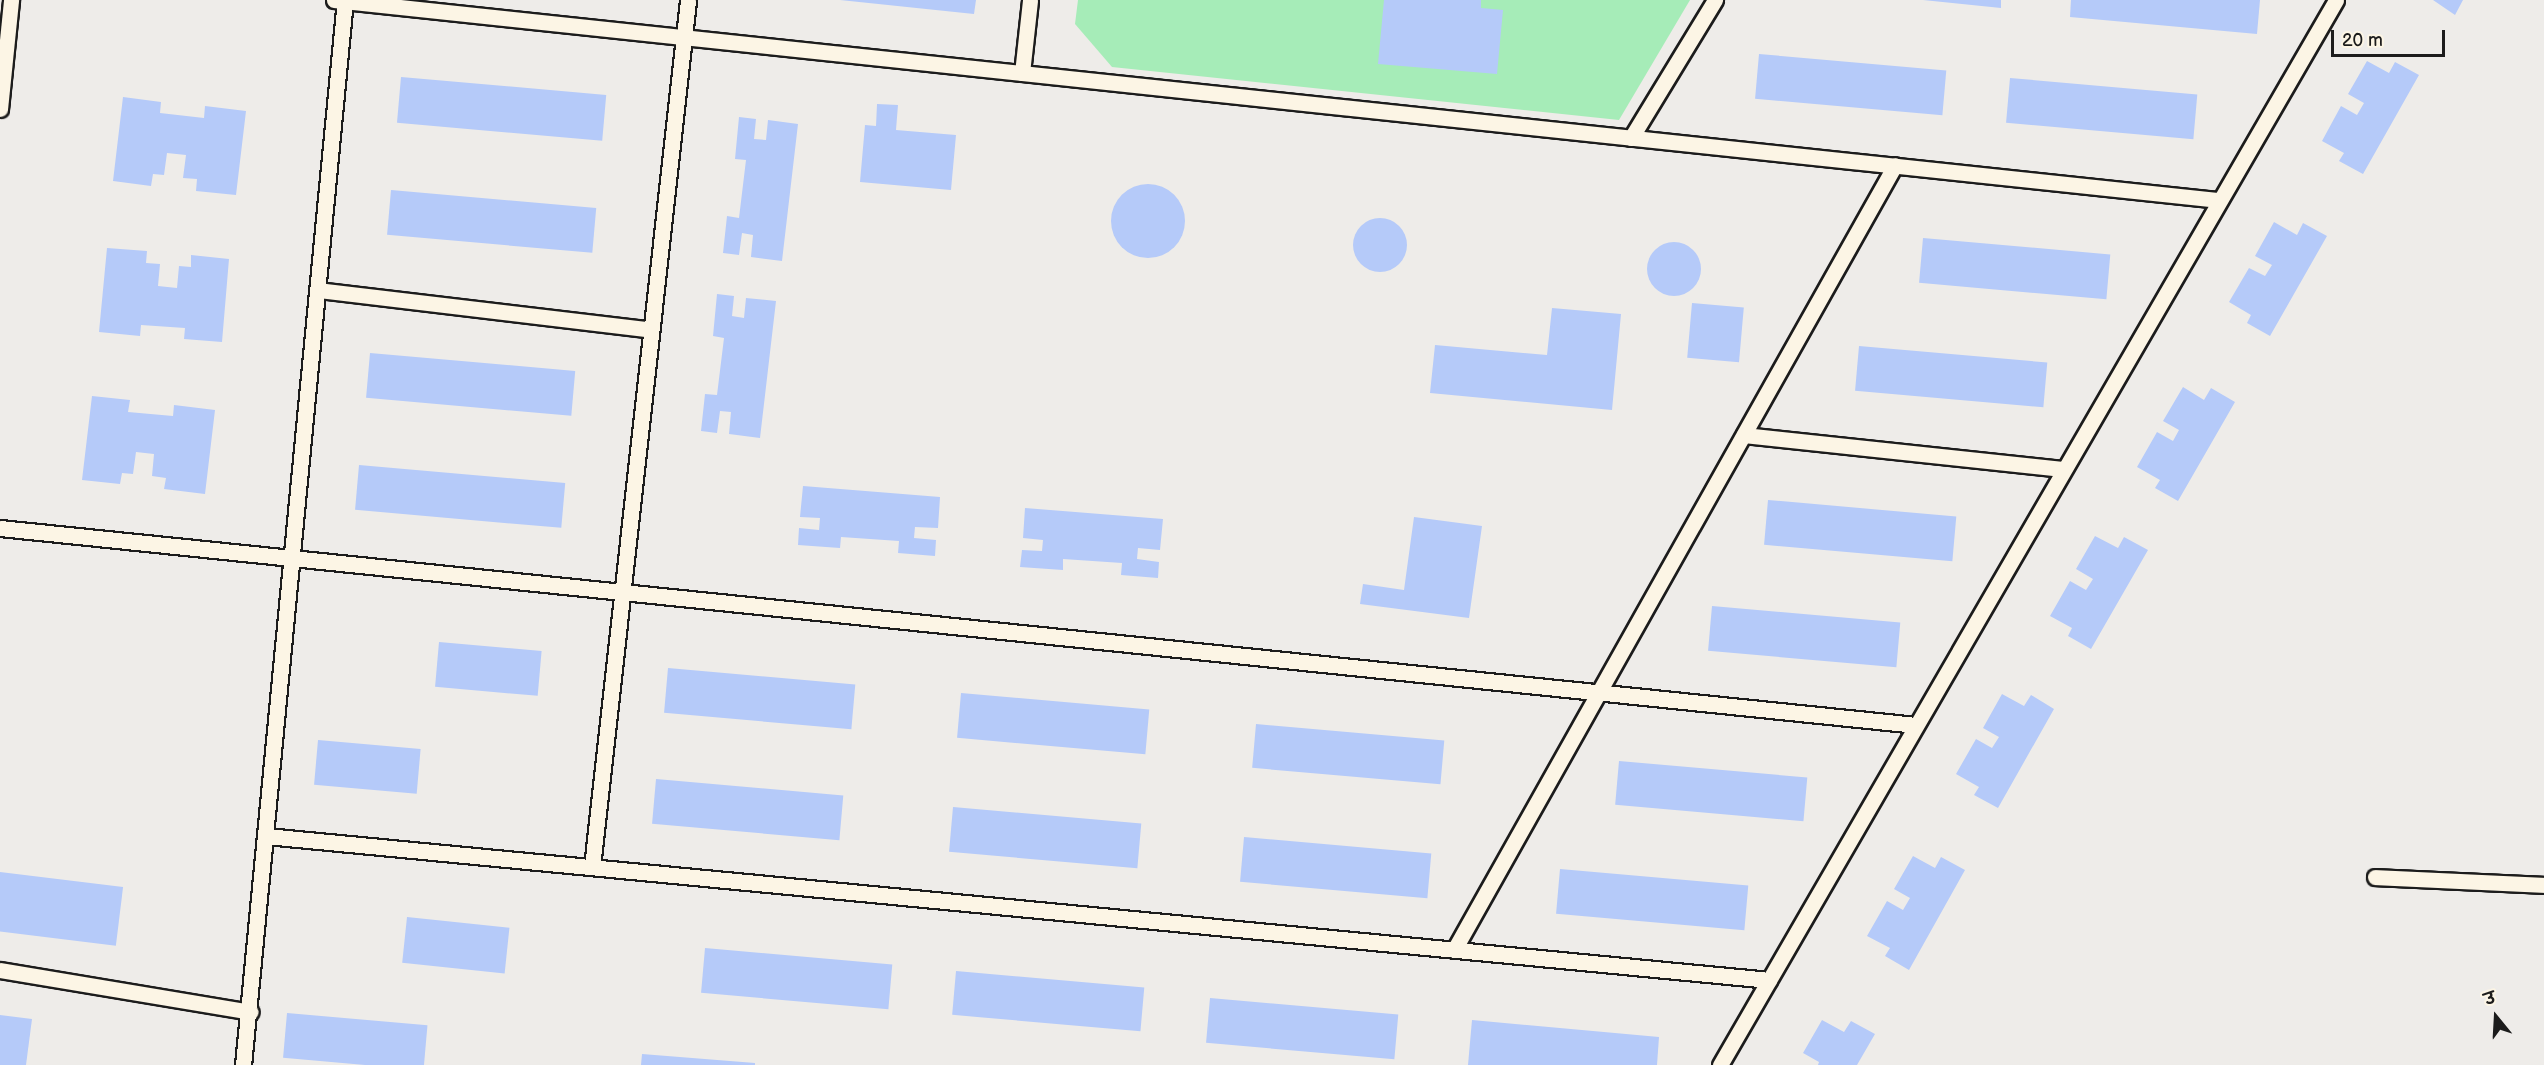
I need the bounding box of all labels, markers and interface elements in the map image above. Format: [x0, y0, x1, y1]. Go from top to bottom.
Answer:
scale bar [2334, 18, 2448, 56]
text: 20 m [2342, 30, 2383, 51]
north arrow [2466, 987, 2526, 1047]
text: उ [2482, 989, 2498, 1010]

